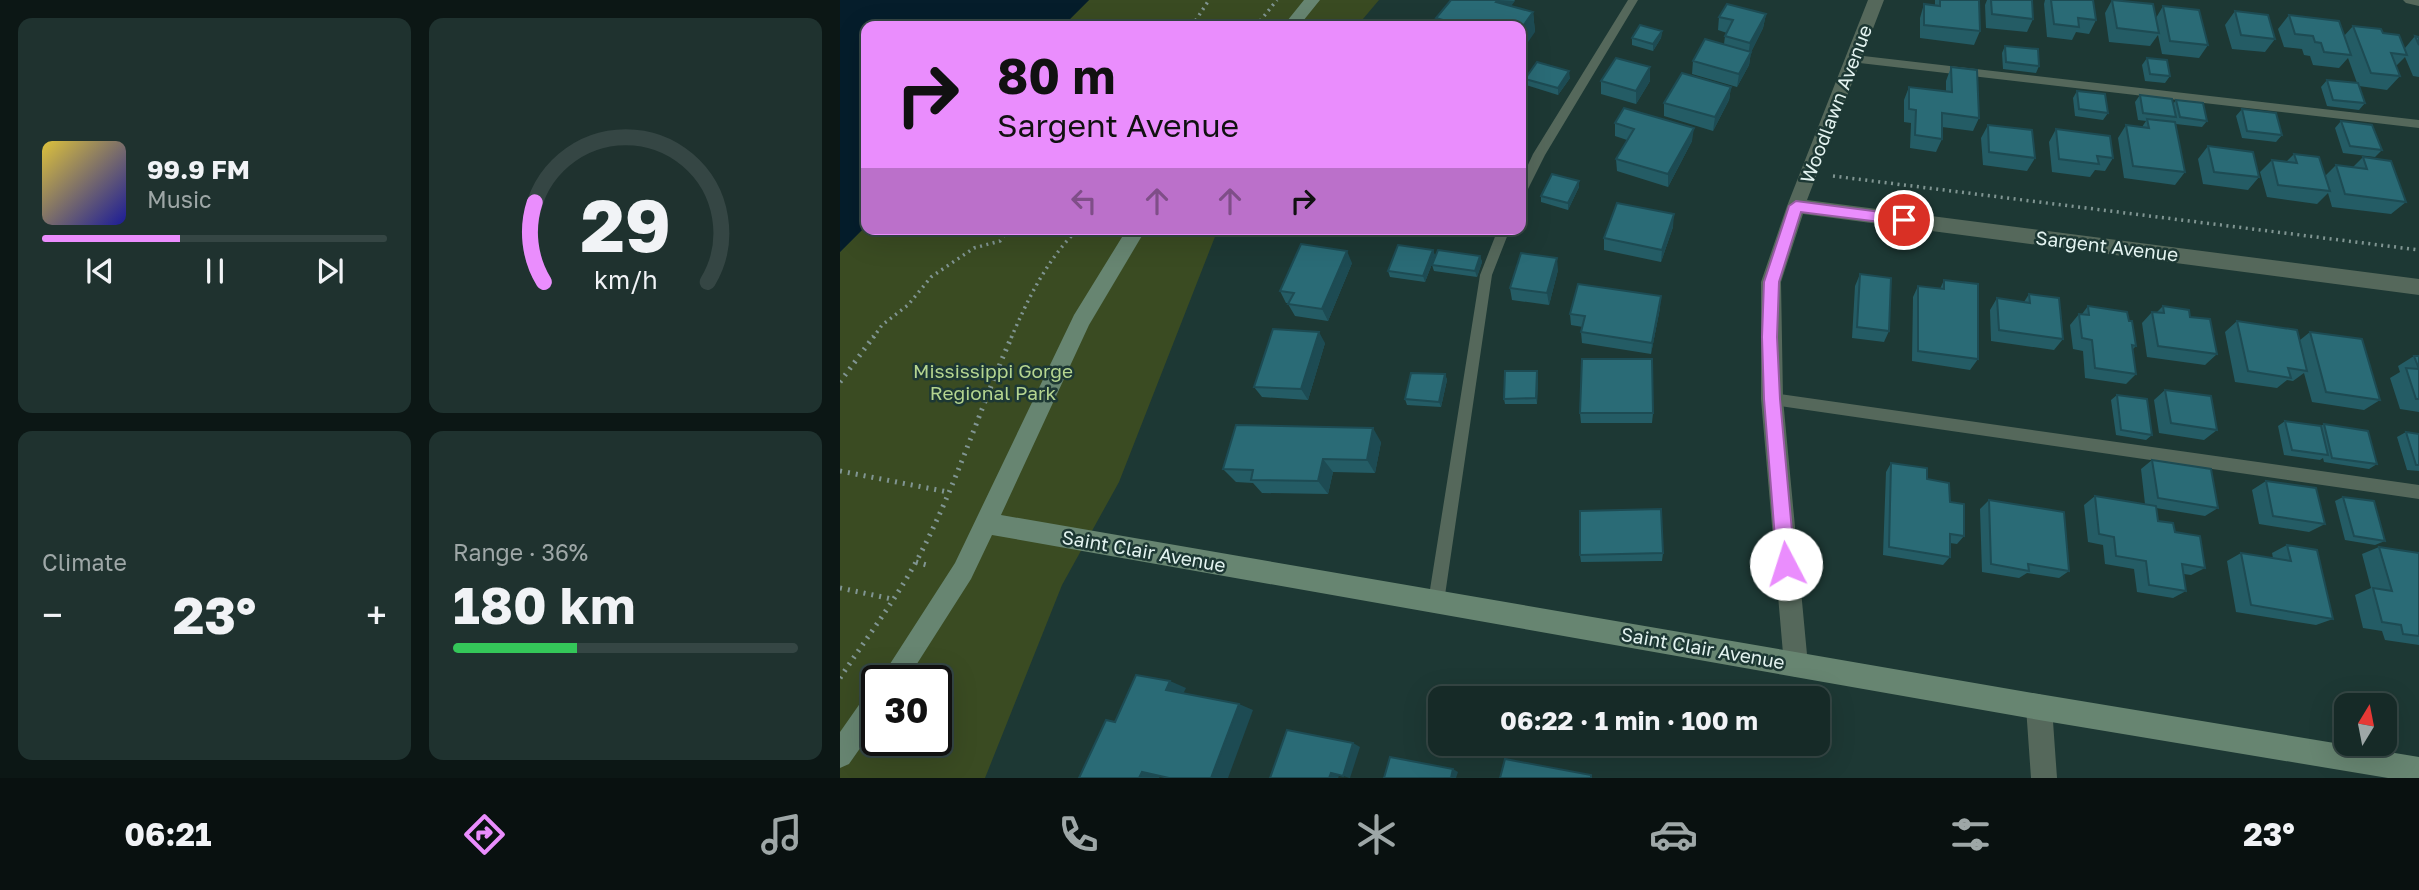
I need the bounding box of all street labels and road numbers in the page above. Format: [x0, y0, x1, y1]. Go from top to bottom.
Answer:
street label: Woodlawn Avenue [1795, 22, 1876, 186]
street label: Sargent Avenue [2034, 225, 2180, 266]
street label: Saint Clair Avenue [1060, 525, 1228, 576]
street label: Saint Clair Avenue [1619, 622, 1787, 673]

